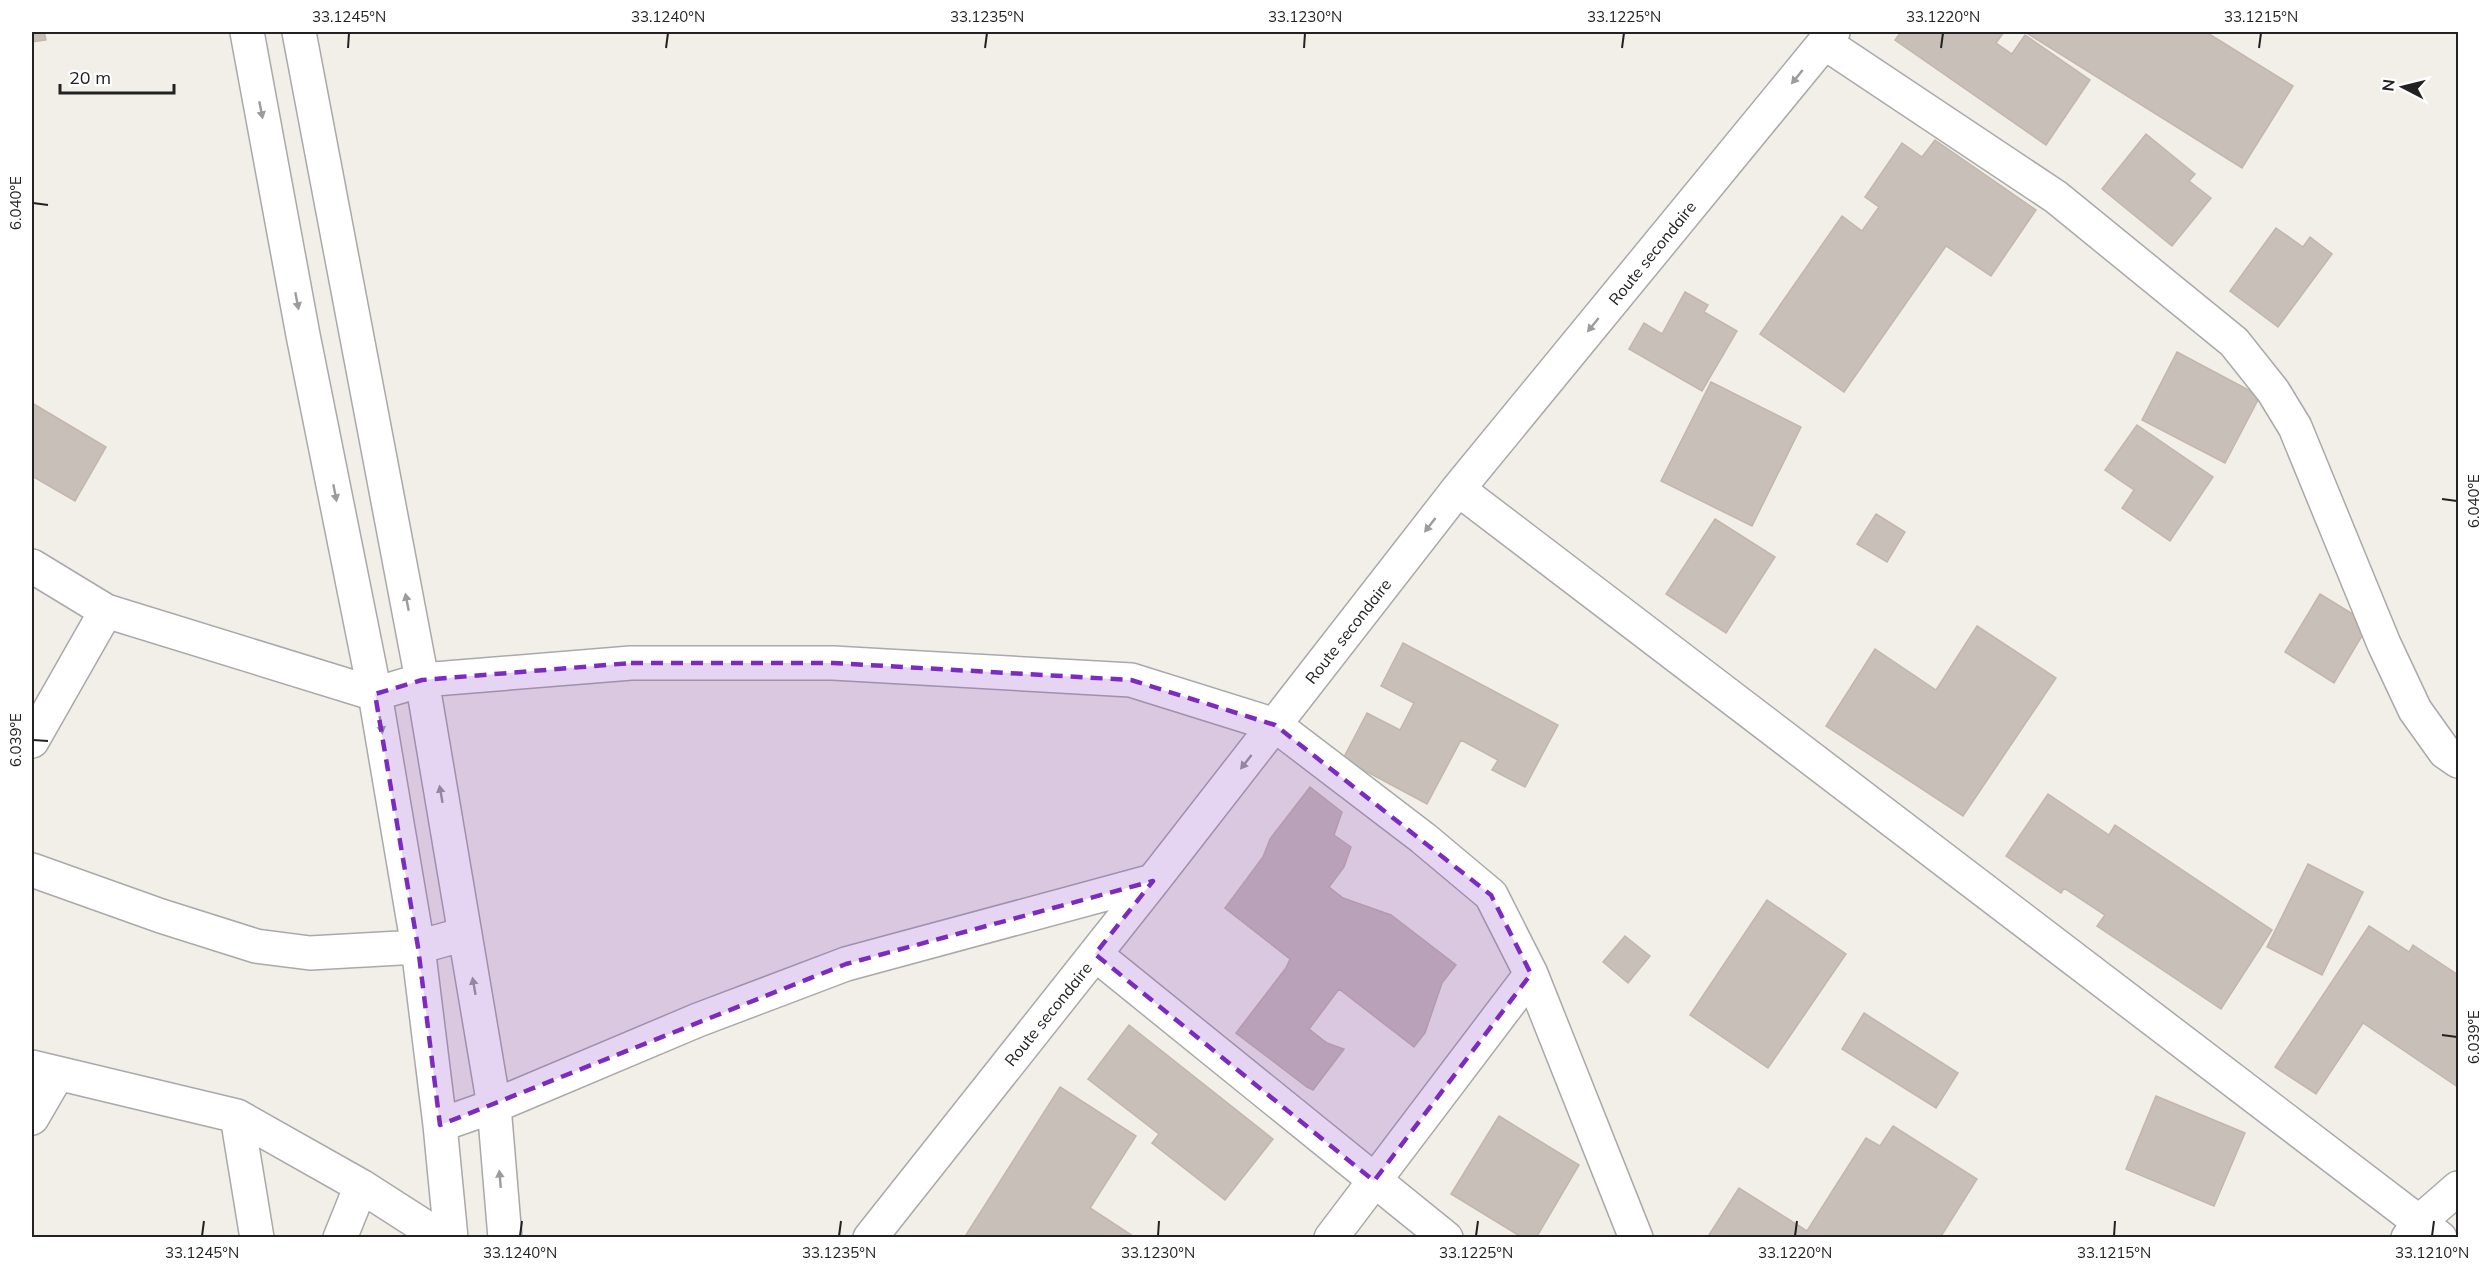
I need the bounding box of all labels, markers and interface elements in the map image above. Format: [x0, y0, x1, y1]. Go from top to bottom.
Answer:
text: 33.1245°N [312, 7, 386, 26]
text: 33.1240°N [631, 7, 705, 26]
text: 33.1235°N [950, 7, 1024, 26]
text: 33.1230°N [1268, 7, 1342, 26]
text: 33.1225°N [1587, 7, 1661, 26]
text: 33.1220°N [1906, 7, 1980, 26]
text: 33.1215°N [2224, 7, 2298, 26]
scale bar [60, 57, 174, 95]
north arrow [2373, 57, 2433, 117]
text: 20 m [69, 66, 111, 89]
one-way arrow [1790, 69, 1803, 85]
text: N [2377, 78, 2399, 92]
one-way arrow [257, 100, 266, 119]
text: 6.040°E [6, 176, 25, 230]
street label: Route secondaire [1604, 197, 1700, 309]
one-way arrow [293, 292, 302, 311]
one-way arrow [1587, 317, 1600, 332]
text: 6.040°E [2464, 474, 2483, 528]
one-way arrow [331, 483, 340, 502]
one-way arrow [1424, 517, 1436, 533]
street label: Route secondaire [1301, 574, 1395, 688]
one-way arrow [402, 592, 411, 611]
text: 6.039°E [6, 713, 25, 767]
one-way arrow [376, 716, 385, 735]
one-way arrow [1241, 755, 1253, 770]
one-way arrow [437, 784, 446, 803]
street label: Route secondaire [1000, 958, 1096, 1070]
one-way arrow [469, 976, 478, 995]
text: 6.039°E [2464, 1010, 2483, 1064]
one-way arrow [495, 1170, 505, 1189]
text: 33.1245°N [165, 1243, 239, 1262]
text: 33.1240°N [483, 1243, 557, 1262]
text: 33.1235°N [802, 1243, 876, 1262]
text: 33.1230°N [1121, 1243, 1195, 1262]
text: 33.1225°N [1439, 1243, 1513, 1262]
text: 33.1220°N [1758, 1243, 1832, 1262]
text: 33.1215°N [2077, 1243, 2151, 1262]
text: 33.1210°N [2395, 1243, 2469, 1262]

